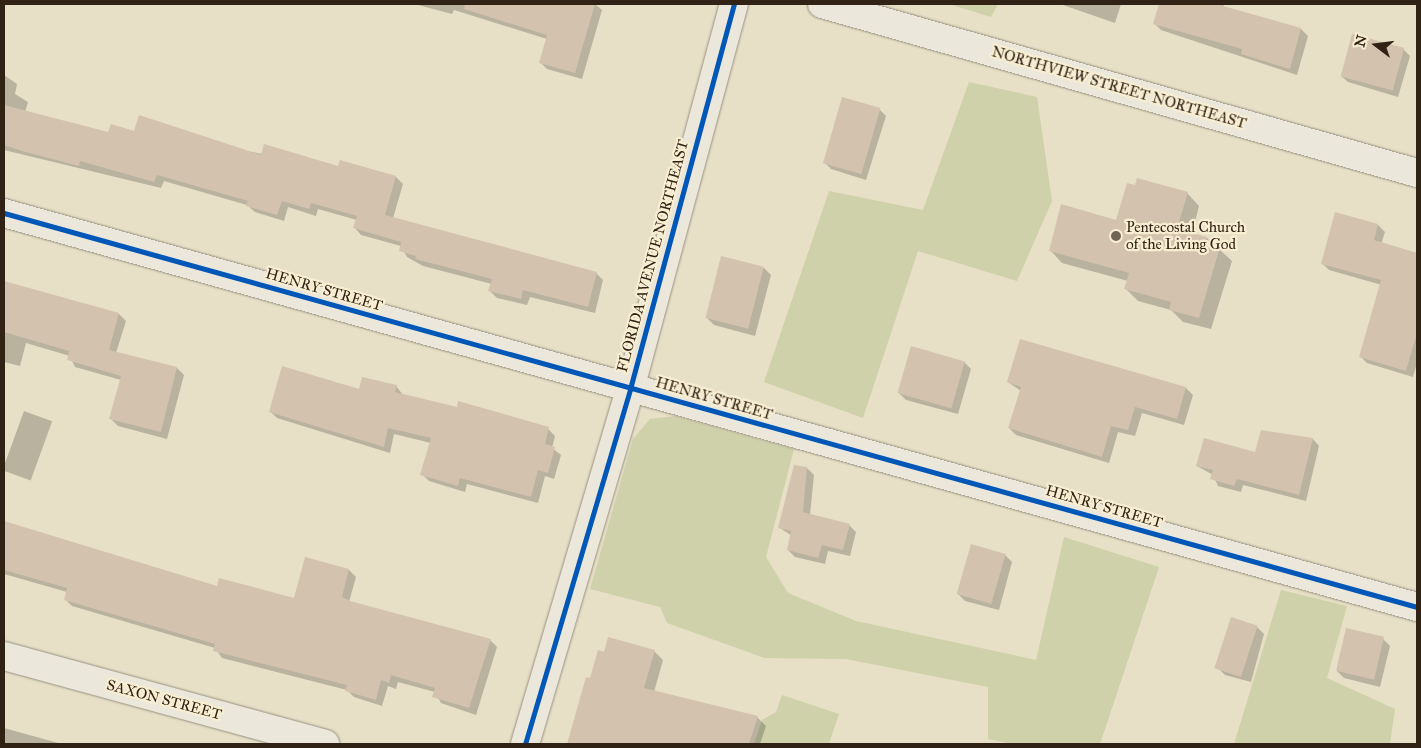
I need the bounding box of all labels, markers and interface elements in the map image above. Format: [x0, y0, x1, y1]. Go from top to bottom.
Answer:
north arrow [1351, 20, 1401, 70]
text: N [1351, 33, 1371, 49]
street label: NORTHVIEW STREET NORTHEAST [990, 43, 1248, 133]
street label: FLORIDA AVENUE NORTHEAST [613, 138, 693, 374]
place label: Pentecostal Church of the Living God [1126, 218, 1245, 253]
marker: Pentecostal Church of the Living God [1110, 230, 1122, 242]
street label: HENRY STREET [264, 265, 384, 315]
street label: HENRY STREET [654, 374, 774, 424]
street label: HENRY STREET [1044, 482, 1164, 532]
street label: SAXON STREET [104, 676, 224, 724]

